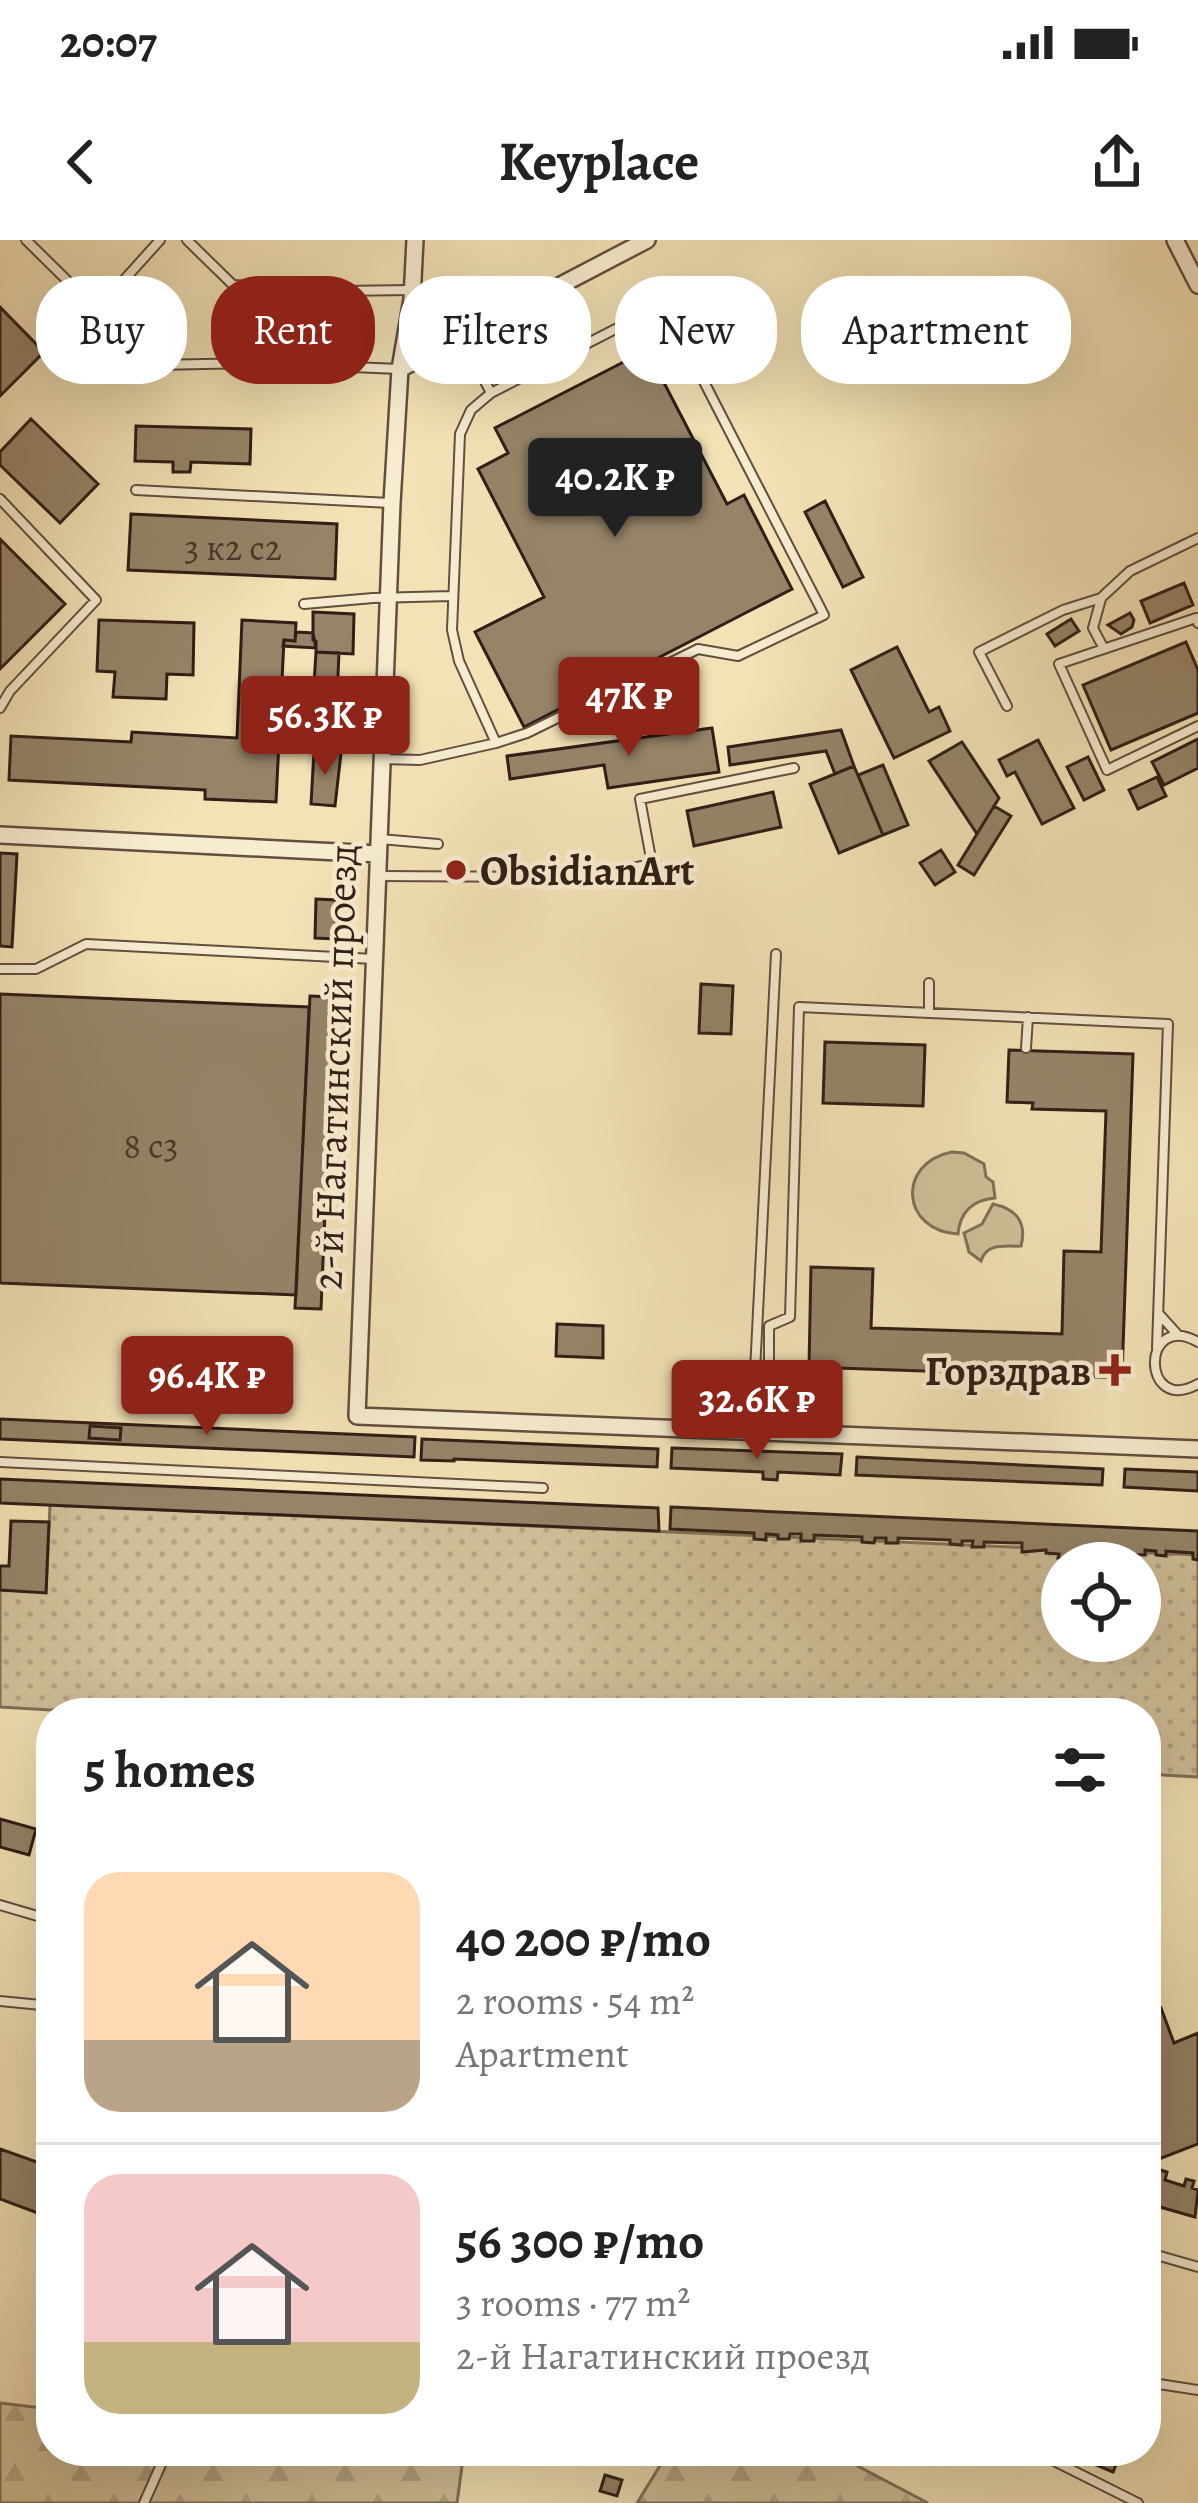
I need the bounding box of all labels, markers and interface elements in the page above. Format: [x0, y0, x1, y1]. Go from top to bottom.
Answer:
text: 20:07 [60, 11, 157, 73]
text: Keyplace [499, 125, 699, 199]
icon: back [48, 129, 114, 195]
icon: share [1084, 129, 1150, 195]
chip: Buy [36, 276, 187, 384]
chip: Rent [211, 276, 375, 384]
chip: Filters [399, 276, 591, 384]
chip: New [615, 276, 777, 384]
chip: Apartment [801, 276, 1071, 384]
pin: 40.2K ₽ [504, 438, 726, 540]
text: 40.2K ₽ [555, 450, 675, 503]
house number: 3 к2 с2 [184, 523, 282, 572]
pin: 47K ₽ [545, 657, 713, 759]
text: 47K ₽ [585, 669, 673, 722]
pin: 56.3K ₽ [214, 676, 436, 778]
text: 56.3K ₽ [268, 688, 382, 741]
place label: ObsidianArt [480, 842, 694, 899]
street label: 2-й Нагатинский проезд [298, 843, 371, 1291]
marker: ObsidianArt [443, 857, 469, 883]
house number: 8 с3 [123, 1121, 179, 1170]
pin: 96.4K ₽ [96, 1336, 318, 1438]
place label: Горздрав [925, 1342, 1091, 1399]
text: 96.4K ₽ [148, 1348, 266, 1401]
marker: Горздрав [1102, 1357, 1128, 1383]
pin: 32.6K ₽ [646, 1360, 868, 1462]
text: 32.6K ₽ [699, 1372, 815, 1425]
map controls [1041, 1542, 1161, 1662]
button: locate [1041, 1542, 1161, 1662]
text: 5 homes [84, 1735, 256, 1805]
icon: filters [1047, 1737, 1113, 1803]
text: 40 200 ₽/mo [456, 1904, 711, 1974]
icon: home [180, 1920, 324, 2064]
text: 2 rooms · 54 m² [456, 1974, 694, 2027]
text: Apartment [456, 2027, 629, 2080]
text: 56 300 ₽/mo [456, 2206, 704, 2276]
icon: home [180, 2222, 324, 2366]
text: 3 rooms · 77 m² [456, 2276, 690, 2329]
text: 2-й Нагатинский проезд [456, 2329, 870, 2382]

